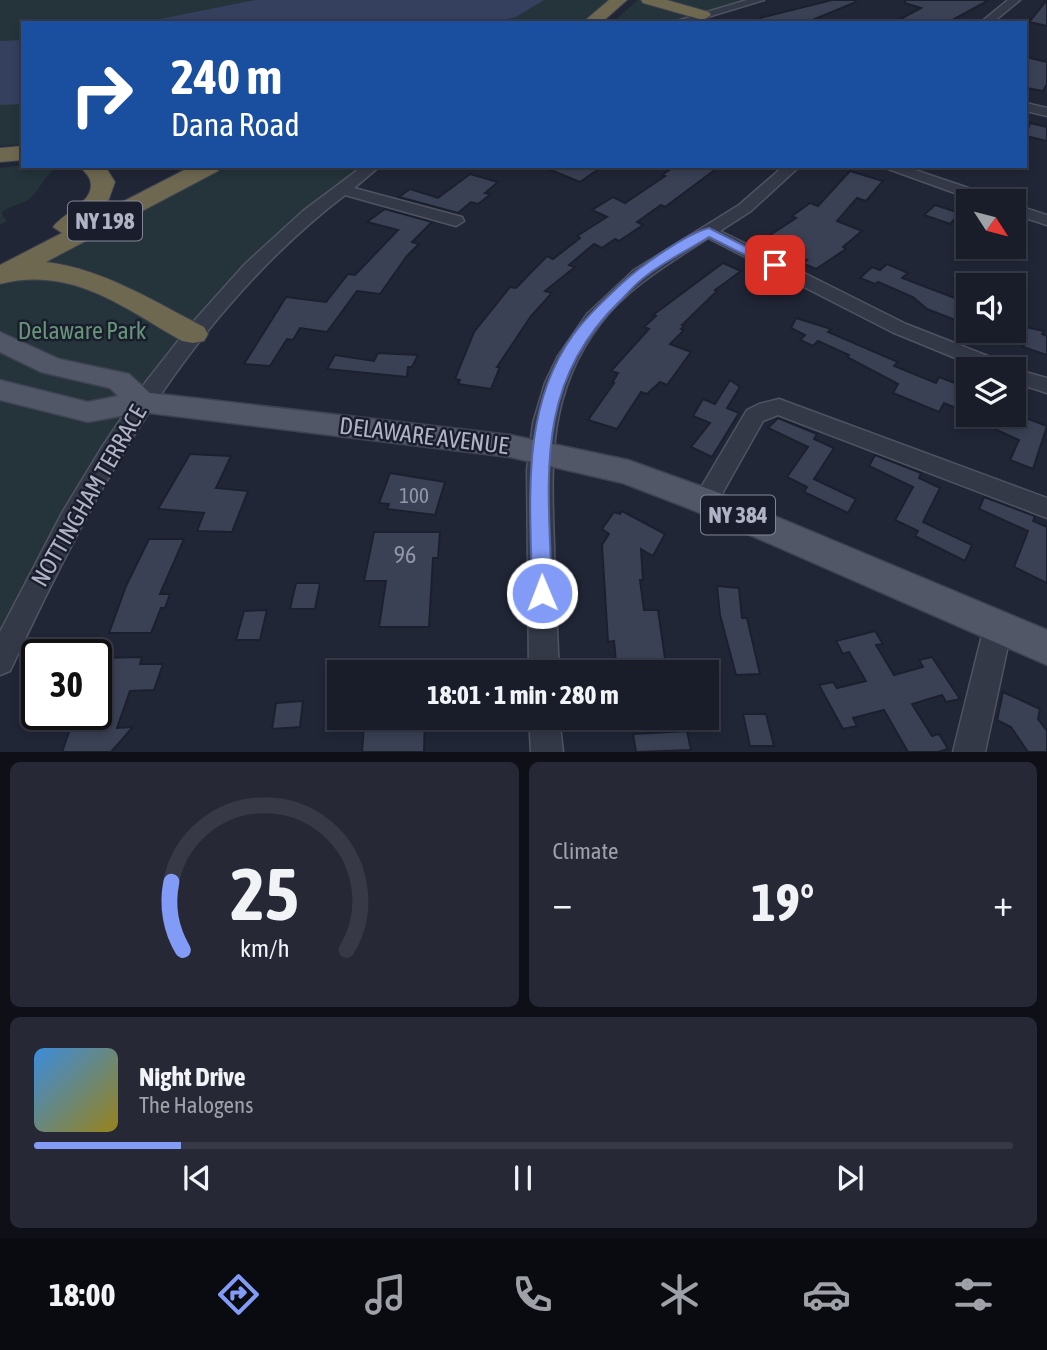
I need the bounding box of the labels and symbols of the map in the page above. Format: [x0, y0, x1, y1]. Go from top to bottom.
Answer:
north arrow [956, 189, 1026, 259]
road number: NY 198 [68, 202, 142, 241]
pin [745, 235, 805, 295]
park label: Delaware Park [18, 317, 147, 344]
street label: NOTTINGHAM TERRACE [26, 400, 151, 591]
street label: DELAWARE AVENUE [338, 412, 510, 459]
house number: 100 [399, 483, 429, 507]
road number: NY 384 [701, 495, 775, 534]
house number: 96 [394, 541, 416, 568]
position arrow [505, 556, 579, 630]
speed limit sign: 30 [21, 639, 112, 730]

